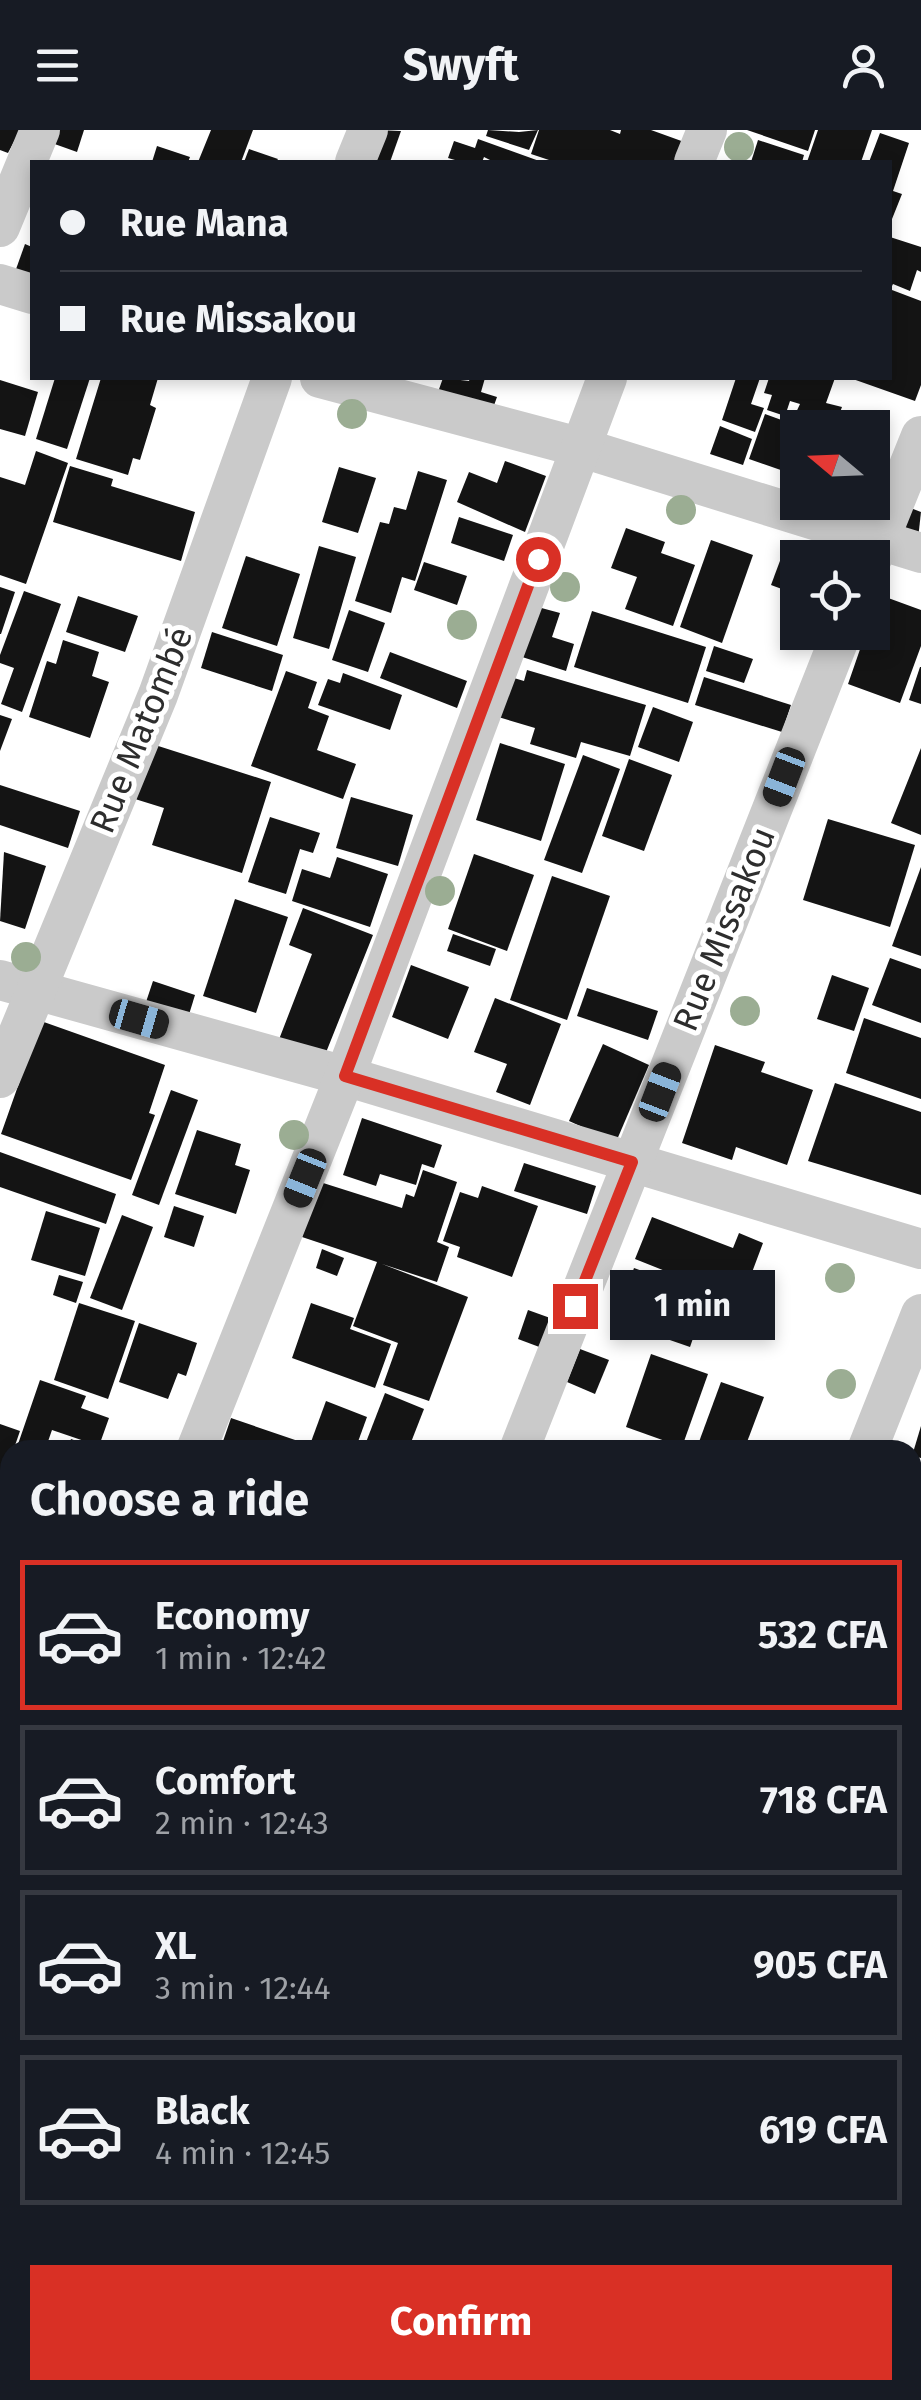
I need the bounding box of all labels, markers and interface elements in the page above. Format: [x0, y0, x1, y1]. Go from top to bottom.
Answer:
icon: menu [30, 38, 85, 93]
text: Swyft [402, 38, 519, 92]
icon: person [836, 38, 891, 93]
text: Rue Mana [120, 200, 289, 246]
text: Rue Missakou [120, 296, 357, 342]
north arrow [780, 410, 890, 520]
map controls [780, 410, 890, 650]
route start [516, 537, 561, 582]
button: locate [780, 540, 890, 650]
street label: Rue Matombé [81, 621, 201, 839]
car [759, 744, 809, 810]
street label: Rue Missakou [664, 821, 784, 1037]
car [106, 996, 172, 1042]
car [635, 1059, 685, 1125]
car [280, 1145, 330, 1211]
callout: 1 min [610, 1271, 775, 1341]
route end [553, 1284, 598, 1329]
text: 1 min [654, 1286, 731, 1324]
text: Choose a ride [30, 1473, 309, 1527]
icon: car [35, 1590, 125, 1680]
text: Economy [155, 1593, 310, 1639]
text: 532 CFA [758, 1612, 887, 1658]
text: 1 min · 12:42 [155, 1639, 327, 1677]
icon: car [35, 1755, 125, 1845]
text: Comfort [155, 1758, 296, 1804]
text: 718 CFA [760, 1777, 887, 1823]
text: 2 min · 12:43 [155, 1804, 329, 1842]
icon: car [35, 1920, 125, 2010]
text: XL [155, 1923, 197, 1969]
text: 905 CFA [753, 1942, 887, 1988]
text: 3 min · 12:44 [155, 1969, 331, 2007]
icon: car [35, 2085, 125, 2175]
text: Black [155, 2088, 250, 2134]
text: 619 CFA [759, 2107, 887, 2153]
text: 4 min · 12:45 [155, 2134, 330, 2172]
button: Confirm [30, 2265, 892, 2380]

